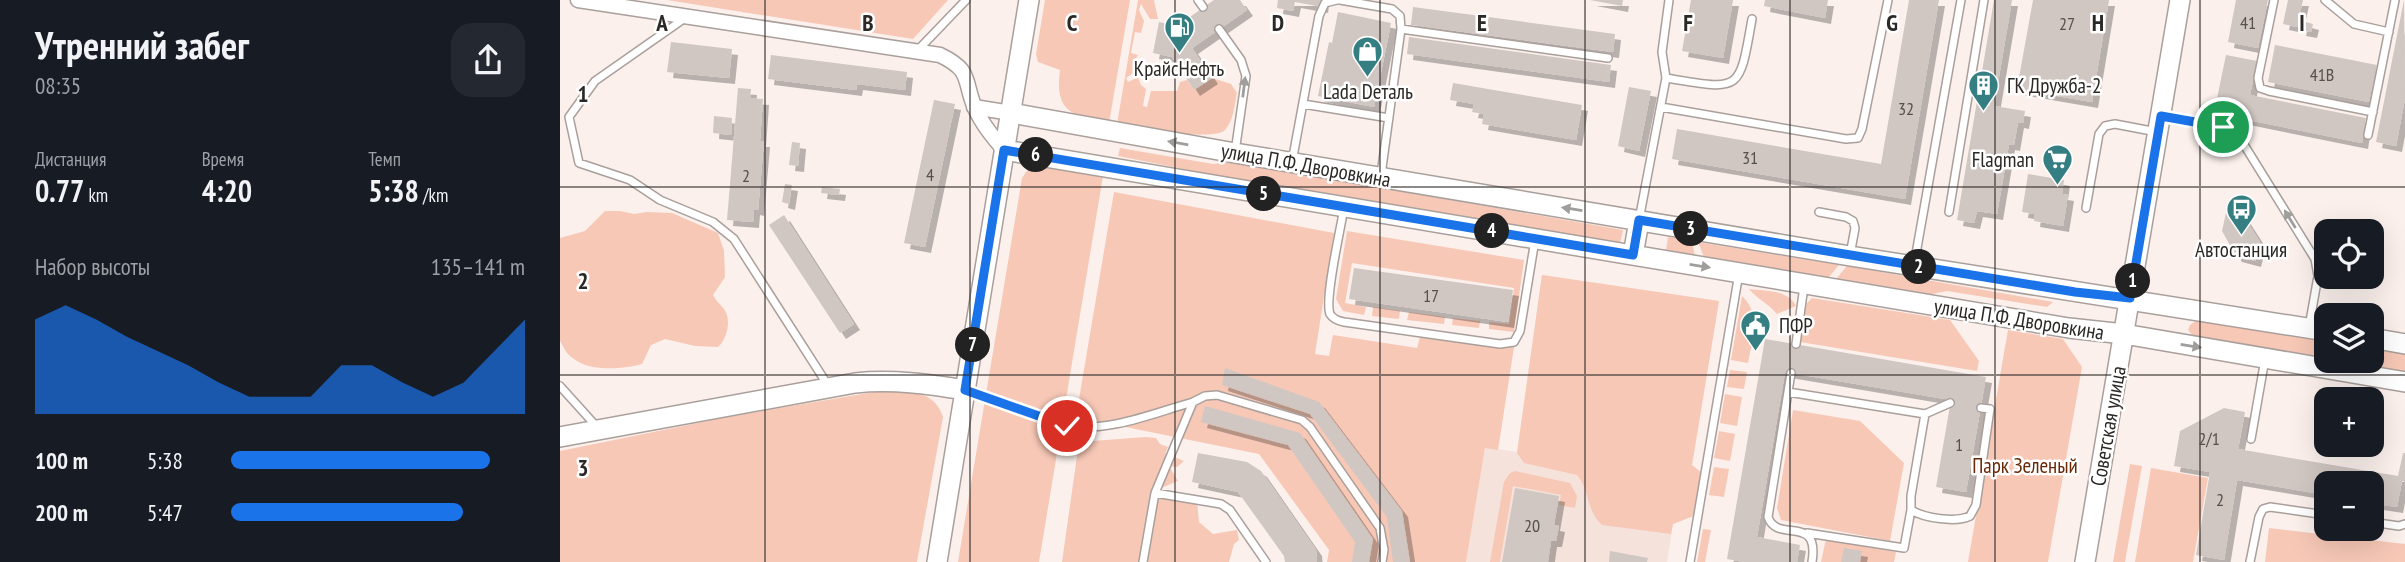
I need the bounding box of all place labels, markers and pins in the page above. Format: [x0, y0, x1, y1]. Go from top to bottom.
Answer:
fuel station icon: КрайсНефть [1162, 11, 1196, 55]
shop icon: Lada Dеталь [1351, 34, 1385, 78]
place label: КрайсНефть [1134, 55, 1224, 82]
building icon: ГК Дружба-2 [1967, 68, 2001, 112]
place label: ГК Дружба-2 [2007, 72, 2101, 99]
place label: Lada Dеталь [1323, 78, 1413, 105]
pin [2193, 97, 2253, 157]
pin: 6 [1018, 138, 1054, 172]
supermarket icon: Flagman [2040, 142, 2074, 186]
place label: Flagman [1972, 146, 2034, 173]
pin: 5 [1246, 176, 1282, 212]
bus stop icon: Автостанция [2224, 192, 2258, 236]
pin: 3 [1674, 212, 1708, 246]
pin: 4 [1474, 214, 1510, 248]
place label: Автостанция [2195, 236, 2287, 263]
pin: 2 [1902, 250, 1936, 284]
pin: 1 [2116, 264, 2150, 298]
public building icon: ПФР [1739, 308, 1773, 352]
place label: ПФР [1779, 312, 1813, 339]
pin: 7 [956, 328, 990, 362]
pin [1037, 396, 1097, 456]

